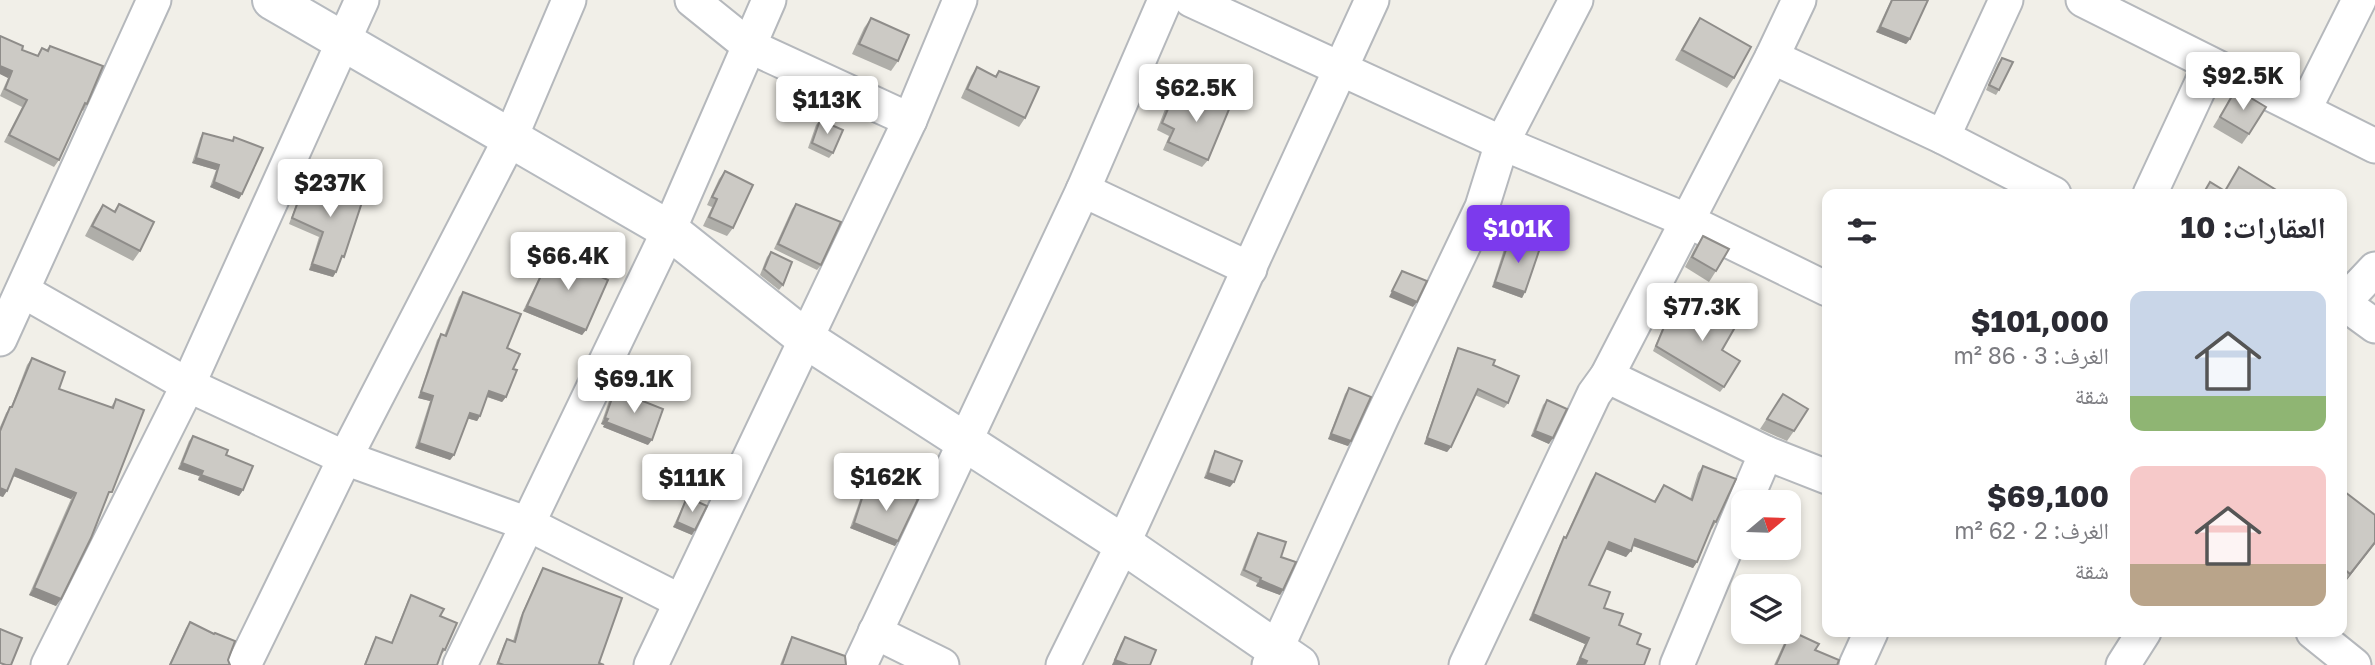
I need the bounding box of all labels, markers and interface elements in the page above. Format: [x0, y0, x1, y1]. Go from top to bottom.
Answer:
pin: $92.5K [2186, 52, 2300, 112]
text: $92.5K [2202, 61, 2284, 89]
pin: $62.5K [1139, 64, 1253, 124]
text: $62.5K [1155, 73, 1237, 101]
pin: $113K [778, 76, 876, 136]
text: $113K [792, 85, 862, 113]
pin: $237K [281, 160, 379, 219]
text: $237K [294, 168, 366, 196]
pin: $101K [1469, 205, 1567, 265]
text: العقارات: 10 [2180, 209, 2326, 245]
icon: filters [1843, 212, 1881, 250]
text: $101K [1483, 214, 1553, 242]
pin: $66.4K [511, 232, 625, 292]
text: $66.4K [526, 241, 610, 269]
pin: $77.3K [1645, 284, 1759, 343]
text: $77.3K [1663, 292, 1741, 320]
text: $101,000 [1970, 303, 2109, 339]
icon: home [2186, 319, 2270, 403]
text: الغرف: 3 · 86 m² [1953, 341, 2109, 369]
pin: $69.1K [577, 356, 691, 415]
text: $69.1K [594, 364, 674, 392]
text: شقة [2075, 381, 2109, 409]
pin: $111K [643, 454, 741, 514]
pin: $162K [837, 454, 935, 513]
text: $162K [850, 462, 922, 490]
text: $111K [658, 463, 726, 491]
text: $69,100 [1987, 478, 2109, 514]
north arrow [1731, 490, 1801, 560]
map controls [1731, 490, 1801, 644]
icon: home [2186, 494, 2270, 578]
text: الغرف: 2 · 62 m² [1954, 516, 2109, 544]
text: شقة [2075, 556, 2109, 584]
button: layers [1731, 574, 1801, 644]

